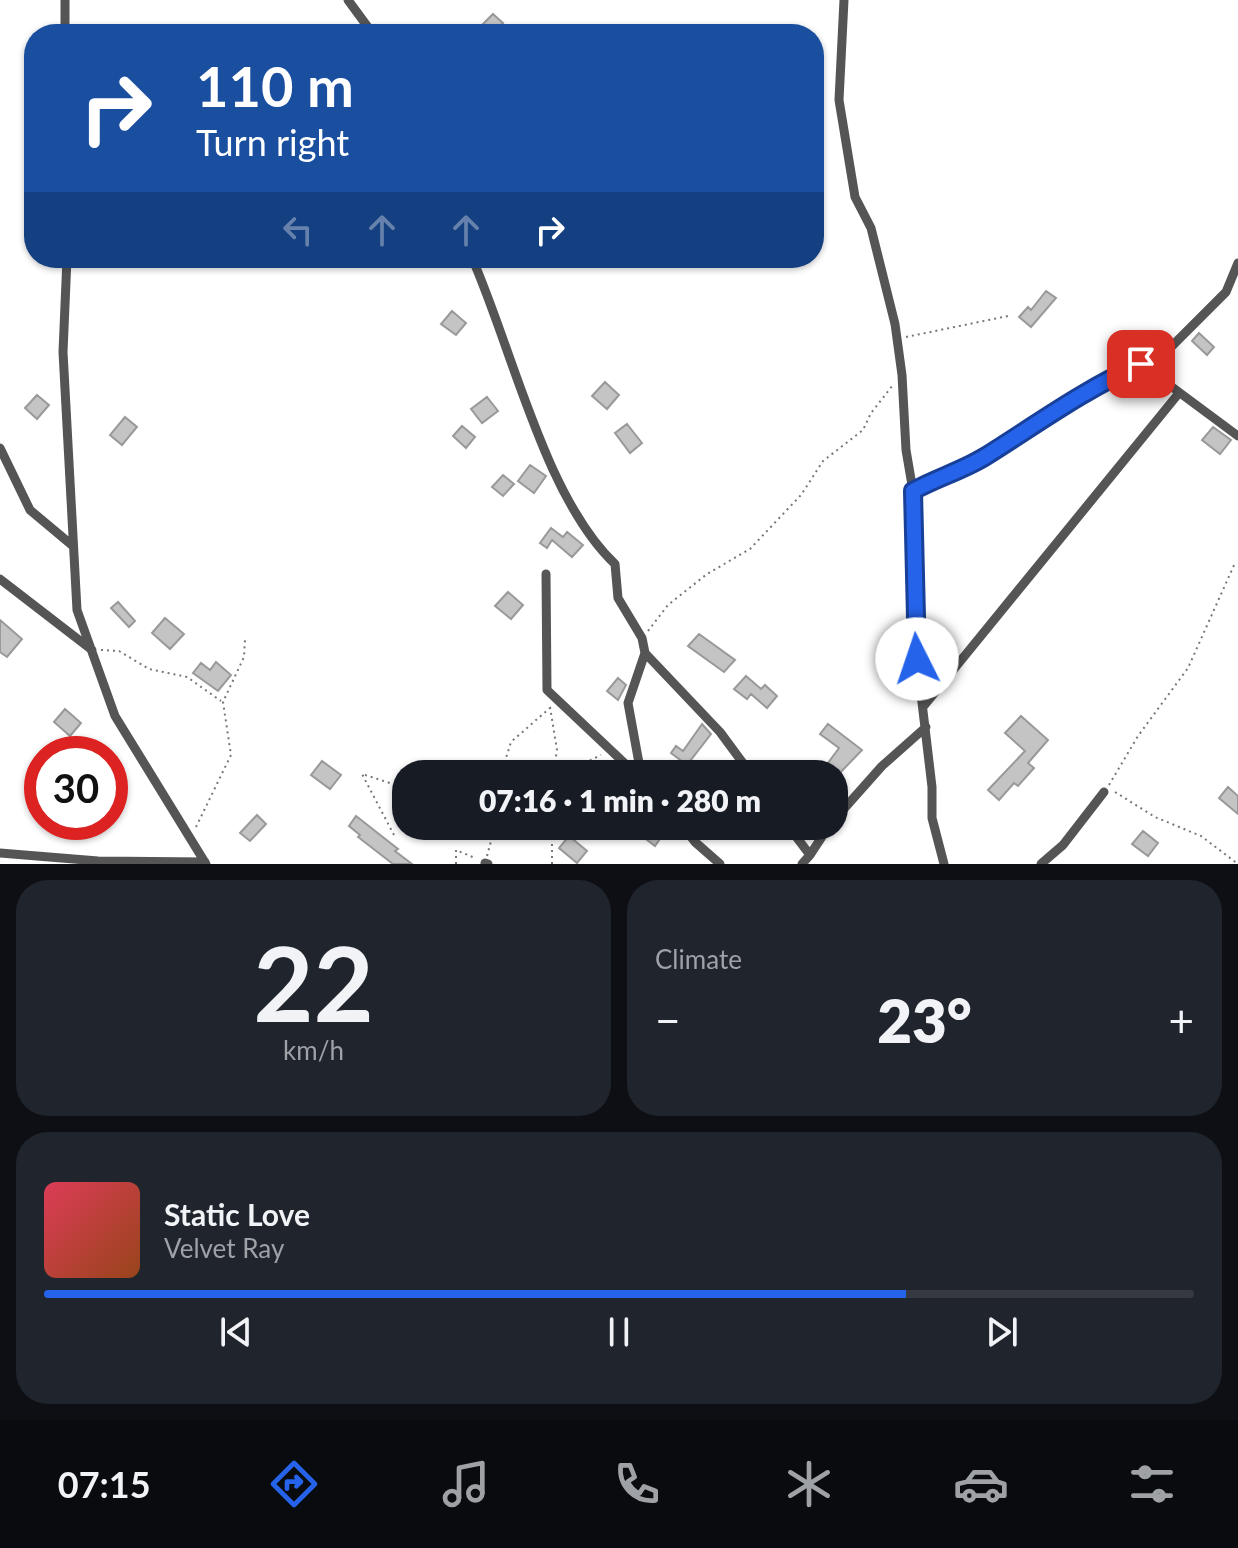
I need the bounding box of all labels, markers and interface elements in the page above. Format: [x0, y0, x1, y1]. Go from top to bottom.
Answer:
text: 110 m [196, 52, 354, 119]
icon: right [64, 56, 168, 160]
text: Turn right [196, 120, 349, 164]
icon: left [276, 208, 320, 252]
icon: ahead [360, 208, 404, 252]
icon: ahead [444, 208, 488, 252]
icon: right [528, 208, 572, 252]
pin [1107, 330, 1175, 398]
icon: arrive [1119, 342, 1163, 386]
position arrow [875, 617, 959, 701]
speed limit sign: 30 [24, 736, 128, 840]
text: 07:16 · 1 min · 280 m [479, 782, 761, 818]
text: 22 [253, 919, 374, 1044]
text: Climate [655, 943, 742, 975]
text: 23° [877, 984, 972, 1056]
text: − [655, 994, 681, 1046]
text: + [1168, 994, 1194, 1046]
text: km/h [283, 1034, 344, 1066]
text: Static Love [164, 1196, 310, 1232]
text: Velvet Ray [164, 1232, 284, 1264]
icon: previous [214, 1310, 258, 1354]
icon: pause [597, 1310, 641, 1354]
icon: next [980, 1310, 1024, 1354]
icon: directions [266, 1456, 322, 1512]
icon: music [438, 1456, 494, 1512]
icon: phone [609, 1456, 665, 1512]
icon: climate [781, 1456, 837, 1512]
icon: car [953, 1456, 1009, 1512]
icon: filters [1124, 1456, 1180, 1512]
text: 07:15 [58, 1462, 151, 1506]

